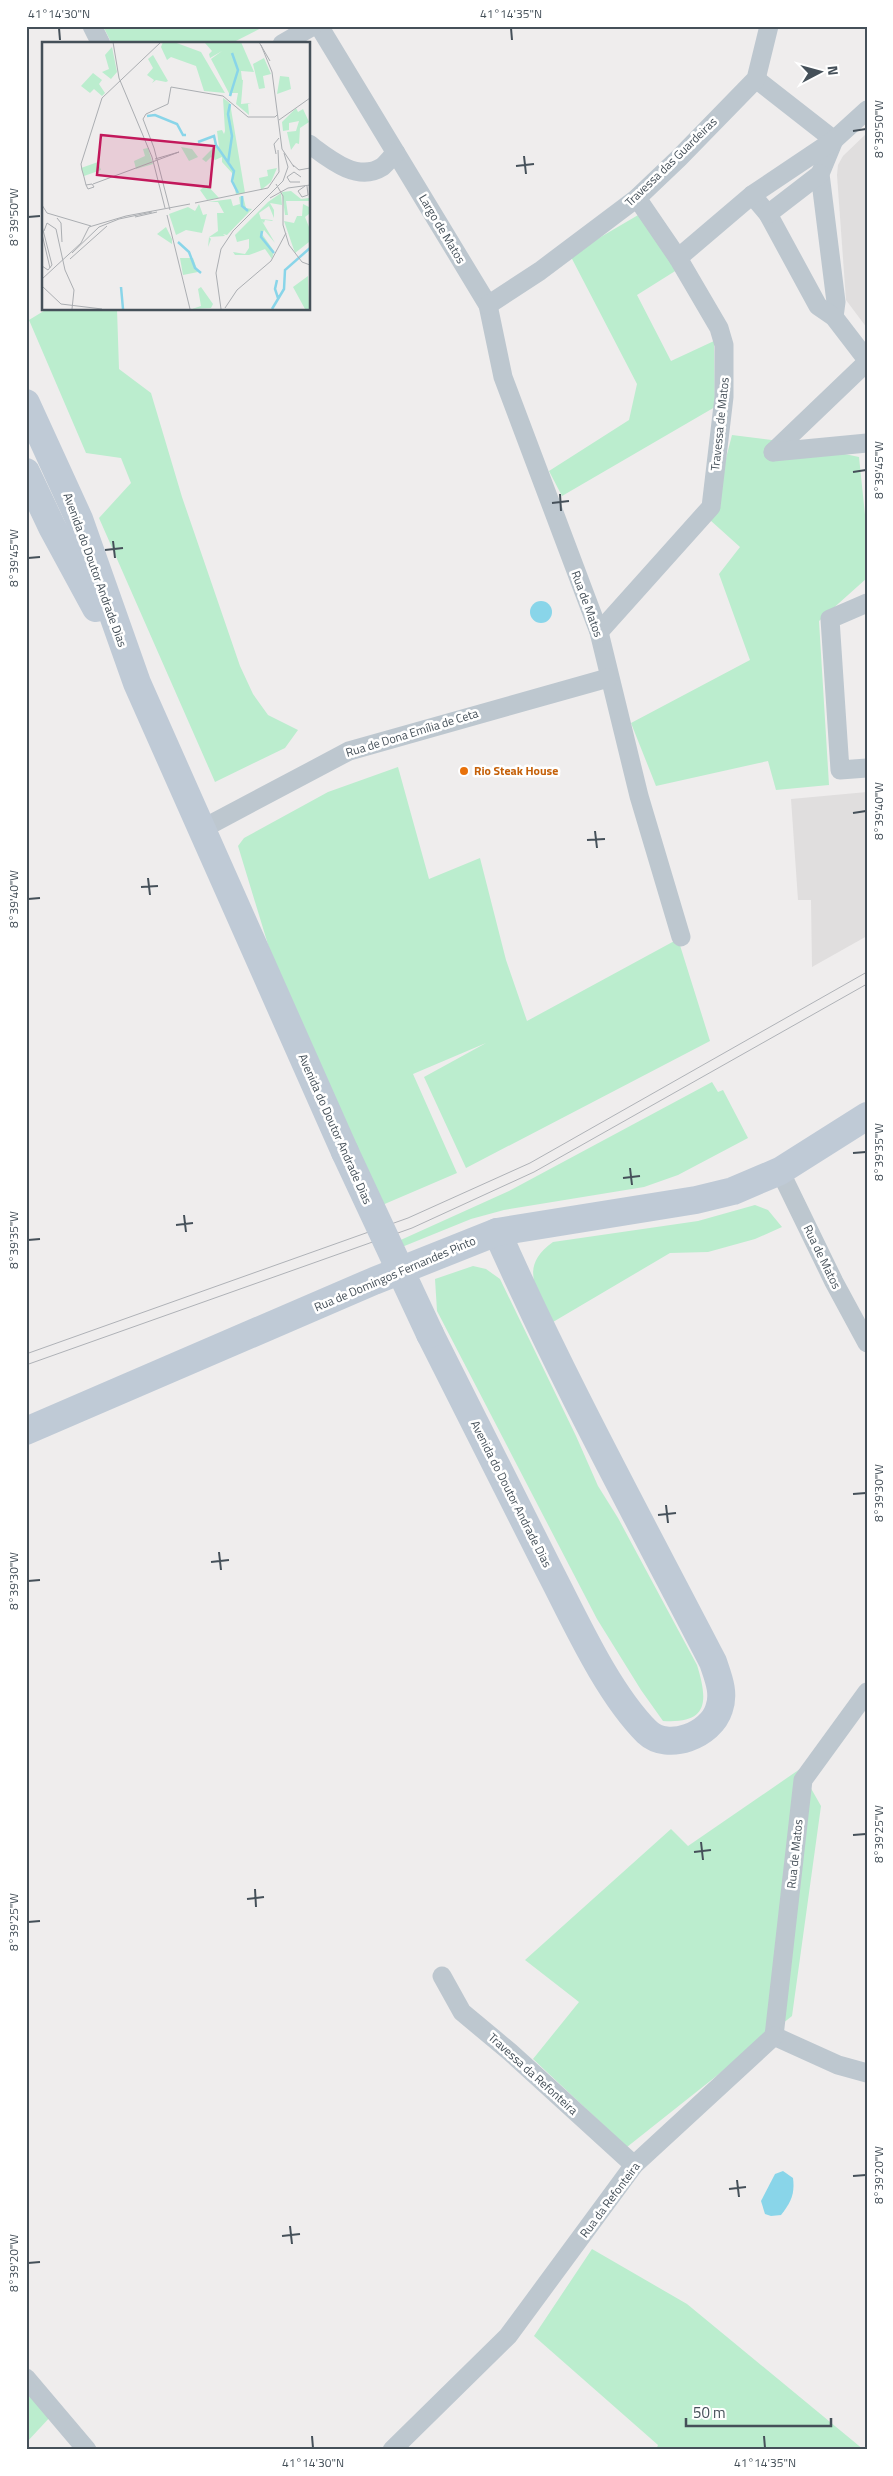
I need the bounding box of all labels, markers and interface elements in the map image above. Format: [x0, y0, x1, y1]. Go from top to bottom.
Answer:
text: 41°14'30"N [28, 4, 90, 23]
text: 41°14'35"N [480, 4, 542, 23]
inset map [42, 42, 310, 310]
north arrow [796, 48, 846, 98]
text: N [822, 65, 844, 77]
text: 8°39'50"W [869, 100, 888, 158]
street label: Travessa das Guardeiras [620, 112, 721, 211]
text: 8°39'50"W [4, 188, 23, 246]
street label: Largo de Matos [414, 190, 471, 268]
street label: Travessa de Matos [705, 376, 734, 472]
text: 8°39'45"W [869, 441, 888, 499]
street label: Avenida do Doutor Andrade Dias [59, 490, 132, 650]
text: 8°39'45"W [4, 529, 23, 587]
street label: Rua de Matos [567, 568, 608, 640]
street label: Rua de Dona Emília de Ceta [343, 703, 480, 762]
place label: Rio Steak House [474, 761, 558, 780]
marker: Rio Steak House [458, 765, 470, 777]
text: 8°39'40"W [869, 782, 888, 840]
text: 8°39'40"W [4, 870, 23, 928]
street label: Avenida do Doutor Andrade Dias [294, 1050, 377, 1207]
text: 8°39'35"W [869, 1123, 888, 1181]
text: 8°39'35"W [4, 1211, 23, 1269]
street label: Rua de Matos [799, 1221, 846, 1293]
street label: Rua de Domingos Fernandes Pinto [311, 1231, 479, 1316]
street label: Avenida do Doutor Andrade Dias [466, 1417, 557, 1571]
text: 8°39'30"W [869, 1464, 888, 1522]
text: 8°39'30"W [4, 1552, 23, 1610]
text: 8°39'25"W [869, 1805, 888, 1863]
street label: Rua de Matos [781, 1818, 808, 1890]
text: 8°39'25"W [4, 1893, 23, 1951]
street label: Travessa da Refonteira [484, 2028, 582, 2119]
text: 8°39'20"W [869, 2146, 888, 2204]
street label: Rua da Refonteira [575, 2158, 644, 2242]
text: 8°39'20"W [4, 2234, 23, 2292]
scale bar [686, 2396, 830, 2428]
text: 50 m [693, 2401, 726, 2424]
text: 41°14'30"N [282, 2453, 344, 2472]
text: 41°14'35"N [734, 2453, 796, 2472]

